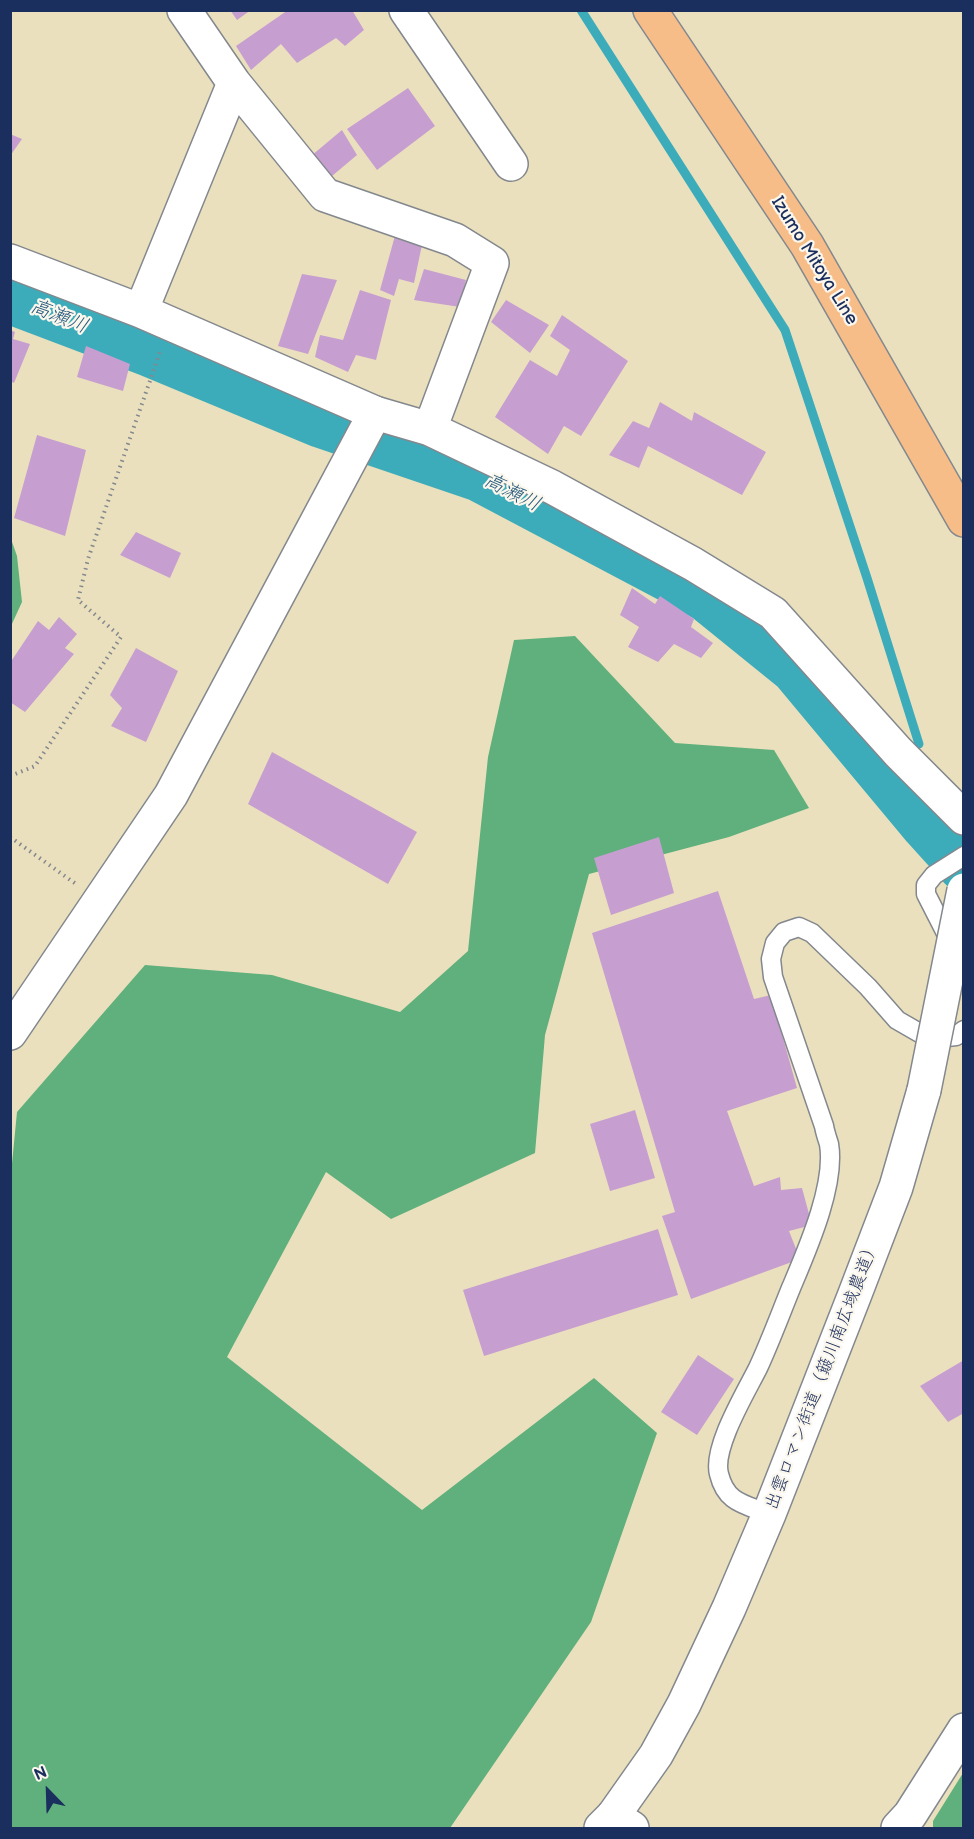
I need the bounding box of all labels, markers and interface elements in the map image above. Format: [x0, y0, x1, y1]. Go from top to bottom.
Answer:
street label: Izumo Mitoya Line [766, 193, 862, 329]
water label: 高瀬川 [27, 295, 91, 339]
water label: 高瀬川 [480, 469, 544, 517]
street label: 出雲ロマン街道（簸川南広域農道） [761, 1237, 885, 1513]
north arrow [18, 1761, 78, 1821]
text: N [32, 1763, 50, 1785]

